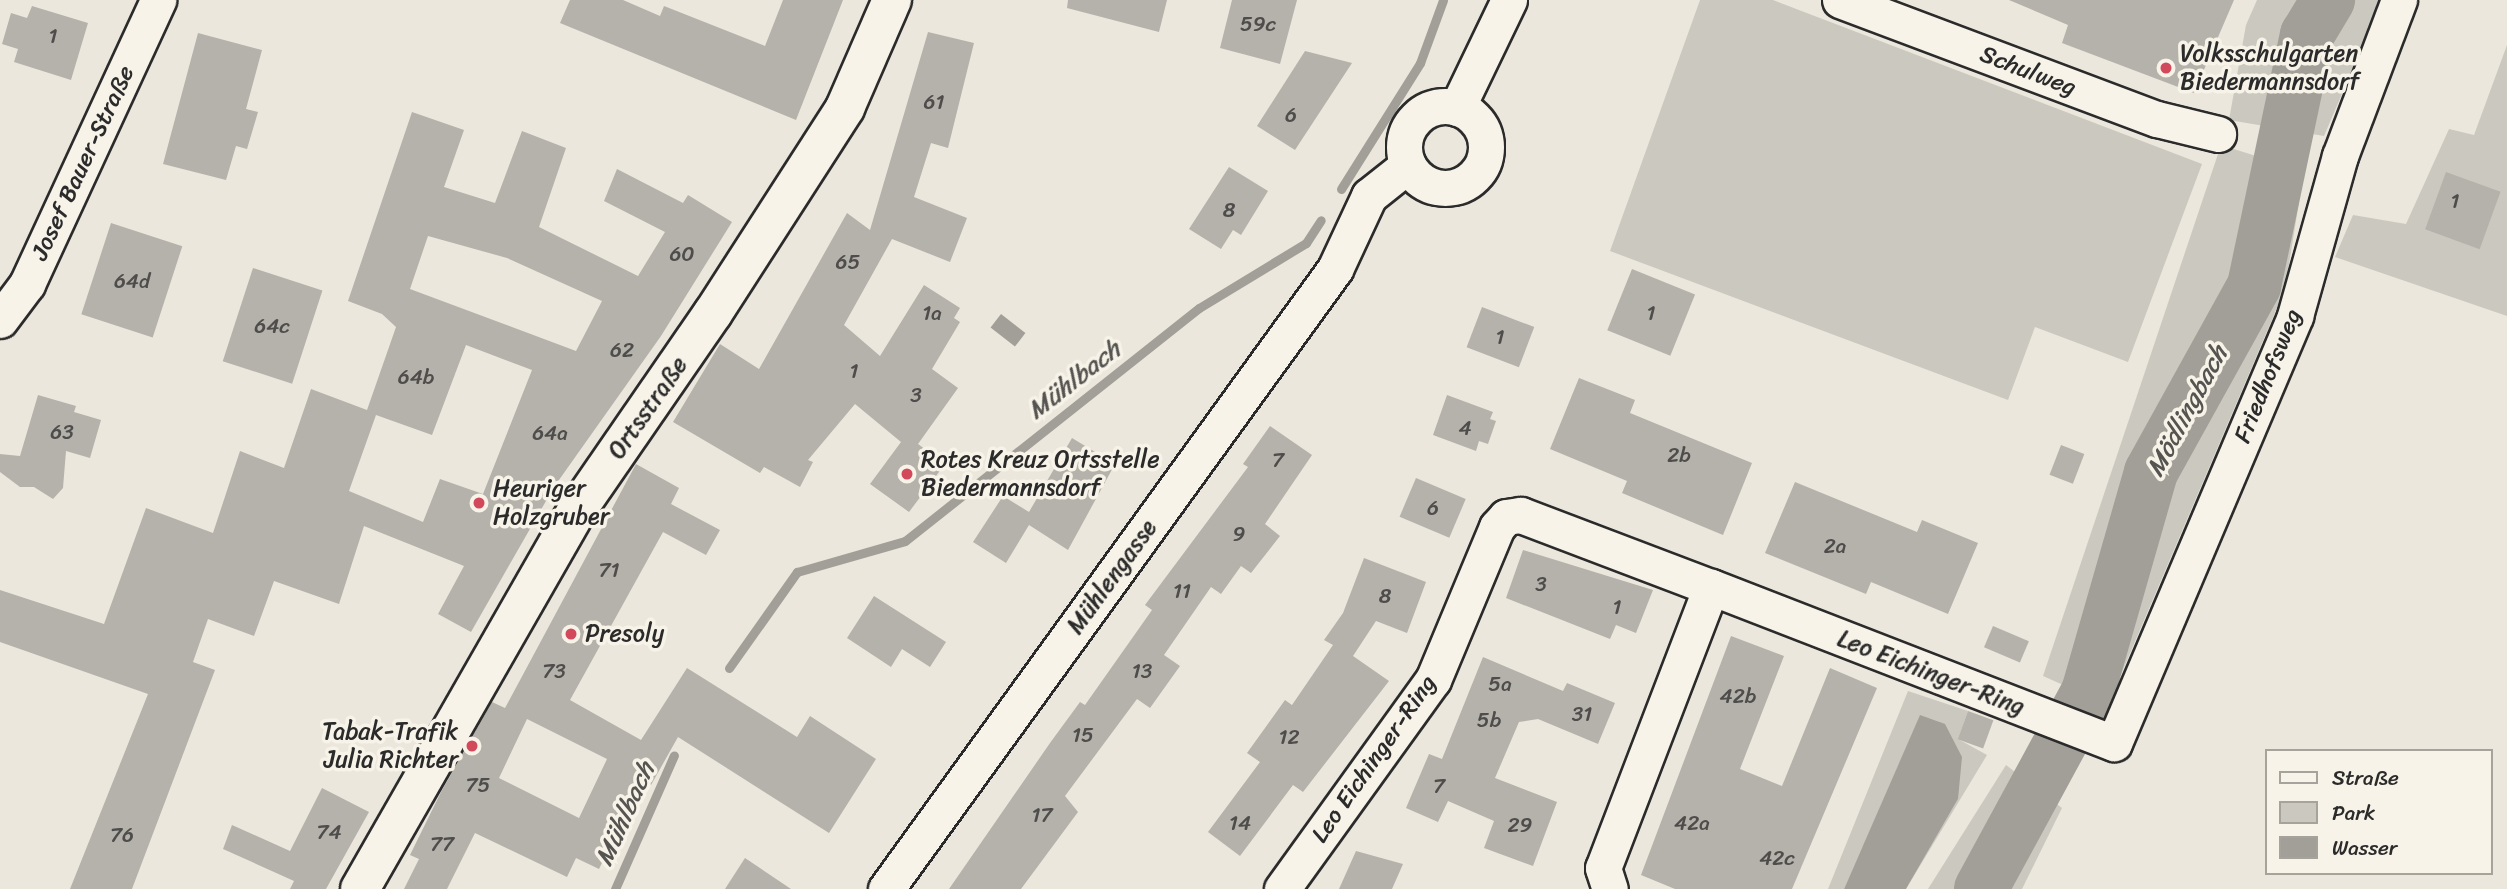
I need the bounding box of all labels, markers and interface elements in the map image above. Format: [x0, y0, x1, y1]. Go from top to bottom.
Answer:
house number: 59c [1240, 11, 1276, 37]
house number: 1 [48, 23, 58, 49]
street label: Schulweg [1976, 40, 2080, 102]
place label: Volksschulgarten Biedermannsdorf [2180, 40, 2359, 96]
marker: Volksschulgarten Biedermannsdorf [2158, 60, 2174, 76]
street label: Josef Bauer-Straße [25, 61, 141, 265]
house number: 61 [924, 89, 944, 115]
house number: 6 [1285, 102, 1297, 128]
house number: 1 [2450, 188, 2460, 214]
house number: 8 [1223, 197, 1235, 223]
house number: 60 [669, 241, 695, 267]
house number: 65 [836, 249, 860, 275]
house number: 64d [114, 268, 150, 294]
house number: 1a [922, 300, 942, 326]
house number: 1 [1646, 300, 1656, 326]
street label: Friedhofsweg [2228, 305, 2308, 447]
house number: 64c [254, 313, 290, 339]
house number: 1 [1495, 324, 1505, 350]
water label: Mühlbach [1021, 334, 1127, 426]
house number: 62 [610, 337, 634, 363]
water label: Mödlingbach [2140, 340, 2234, 482]
street label: Ortsstraße [602, 351, 694, 465]
house number: 1 [849, 358, 859, 384]
house number: 64b [398, 364, 434, 390]
house number: 3 [910, 382, 922, 408]
house number: 4 [1458, 415, 1472, 441]
house number: 63 [50, 419, 74, 445]
house number: 64a [532, 420, 568, 446]
house number: 2b [1667, 442, 1691, 468]
place label: Rotes Kreuz Ortsstelle Biedermannsdorf [921, 446, 1161, 502]
house number: 7 [1272, 447, 1284, 473]
marker: Rotes Kreuz Ortsstelle Biedermannsdorf [899, 466, 915, 482]
place label: Heuriger Holzgruber [493, 475, 609, 531]
marker: Heuriger Holzgruber [471, 495, 487, 511]
house number: 6 [1427, 495, 1439, 521]
street label: Mühlengasse [1061, 514, 1163, 640]
house number: 9 [1233, 521, 1245, 547]
house number: 2a [1824, 533, 1846, 559]
house number: 71 [599, 557, 619, 583]
house number: 3 [1535, 571, 1547, 597]
house number: 11 [1173, 578, 1191, 604]
house number: 8 [1379, 583, 1391, 609]
house number: 1 [1612, 594, 1622, 620]
place label: Presoly [585, 620, 664, 648]
street label: Leo Eichinger-Ring [1834, 624, 2028, 722]
marker: Presoly [563, 626, 579, 642]
house number: 73 [542, 658, 566, 684]
house number: 13 [1132, 658, 1152, 684]
street label: Leo Eichinger-Ring [1306, 670, 1442, 848]
house number: 5a [1488, 671, 1512, 697]
house number: 42b [1720, 683, 1756, 709]
house number: 31 [1572, 701, 1592, 727]
house number: 5b [1477, 707, 1501, 733]
place label: Tabak-Trafik Julia Richter [322, 718, 458, 774]
house number: 15 [1072, 722, 1094, 748]
house number: 12 [1278, 724, 1300, 750]
marker: Tabak-Trafik Julia Richter [464, 738, 480, 754]
legend [2266, 749, 2493, 875]
water label: Mühlbach [588, 758, 662, 870]
text: Straße [2332, 759, 2399, 797]
house number: 75 [466, 772, 490, 798]
house number: 7 [1433, 773, 1445, 799]
text: Park [2332, 794, 2375, 832]
house number: 17 [1032, 802, 1052, 828]
house number: 14 [1229, 810, 1251, 836]
house number: 42a [1674, 810, 1710, 836]
house number: 29 [1507, 812, 1533, 838]
house number: 74 [316, 819, 342, 845]
house number: 76 [110, 822, 134, 848]
text: Wasser [2332, 829, 2397, 867]
house number: 77 [430, 831, 454, 857]
house number: 42c [1759, 845, 1795, 871]

